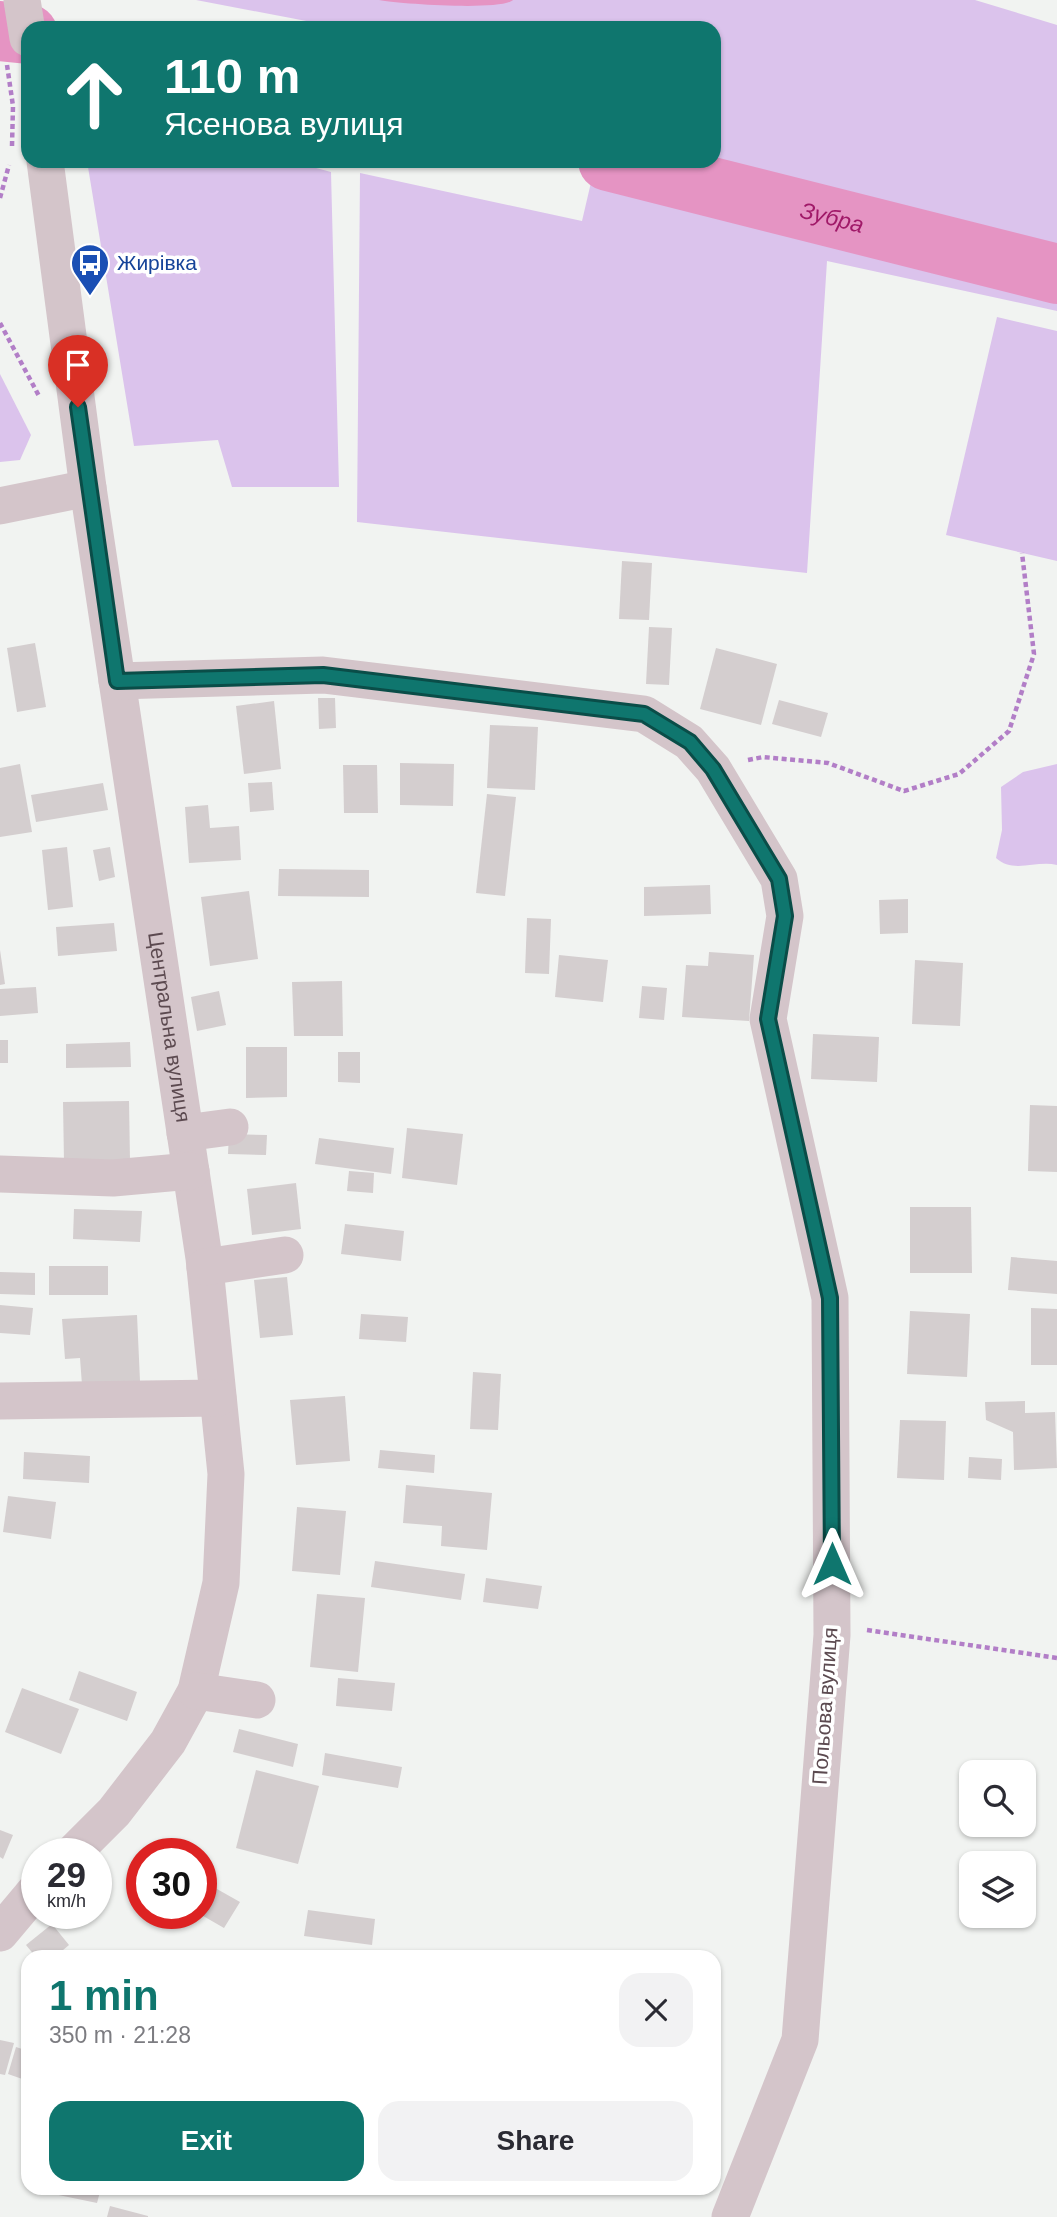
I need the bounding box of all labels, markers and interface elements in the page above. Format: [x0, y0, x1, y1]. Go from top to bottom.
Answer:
icon: ahead [49, 49, 140, 140]
text: 110 m [164, 49, 300, 103]
text: Ясенова вулиця [164, 106, 404, 142]
water label: Зубра [797, 197, 867, 238]
bus stop icon: Жирівка [69, 242, 111, 297]
place label: Жирівка [117, 251, 197, 274]
pin [48, 335, 108, 407]
icon: arrive [59, 346, 97, 384]
street label: Центральна вулиця [144, 930, 195, 1124]
position arrow [795, 1527, 869, 1601]
street label: Польова вулиця [808, 1626, 841, 1785]
map controls [959, 1760, 1036, 1928]
button: search [959, 1760, 1036, 1837]
speed limit sign: 30 [126, 1838, 217, 1929]
button: layers [959, 1851, 1036, 1928]
text: 29 [47, 1855, 86, 1894]
text: km/h [47, 1891, 86, 1911]
text: 1 min [49, 1972, 159, 2019]
button: close [619, 1973, 693, 2047]
text: 350 m · 21:28 [49, 2022, 191, 2048]
button: Exit [49, 2101, 364, 2181]
button: Share [378, 2101, 693, 2181]

